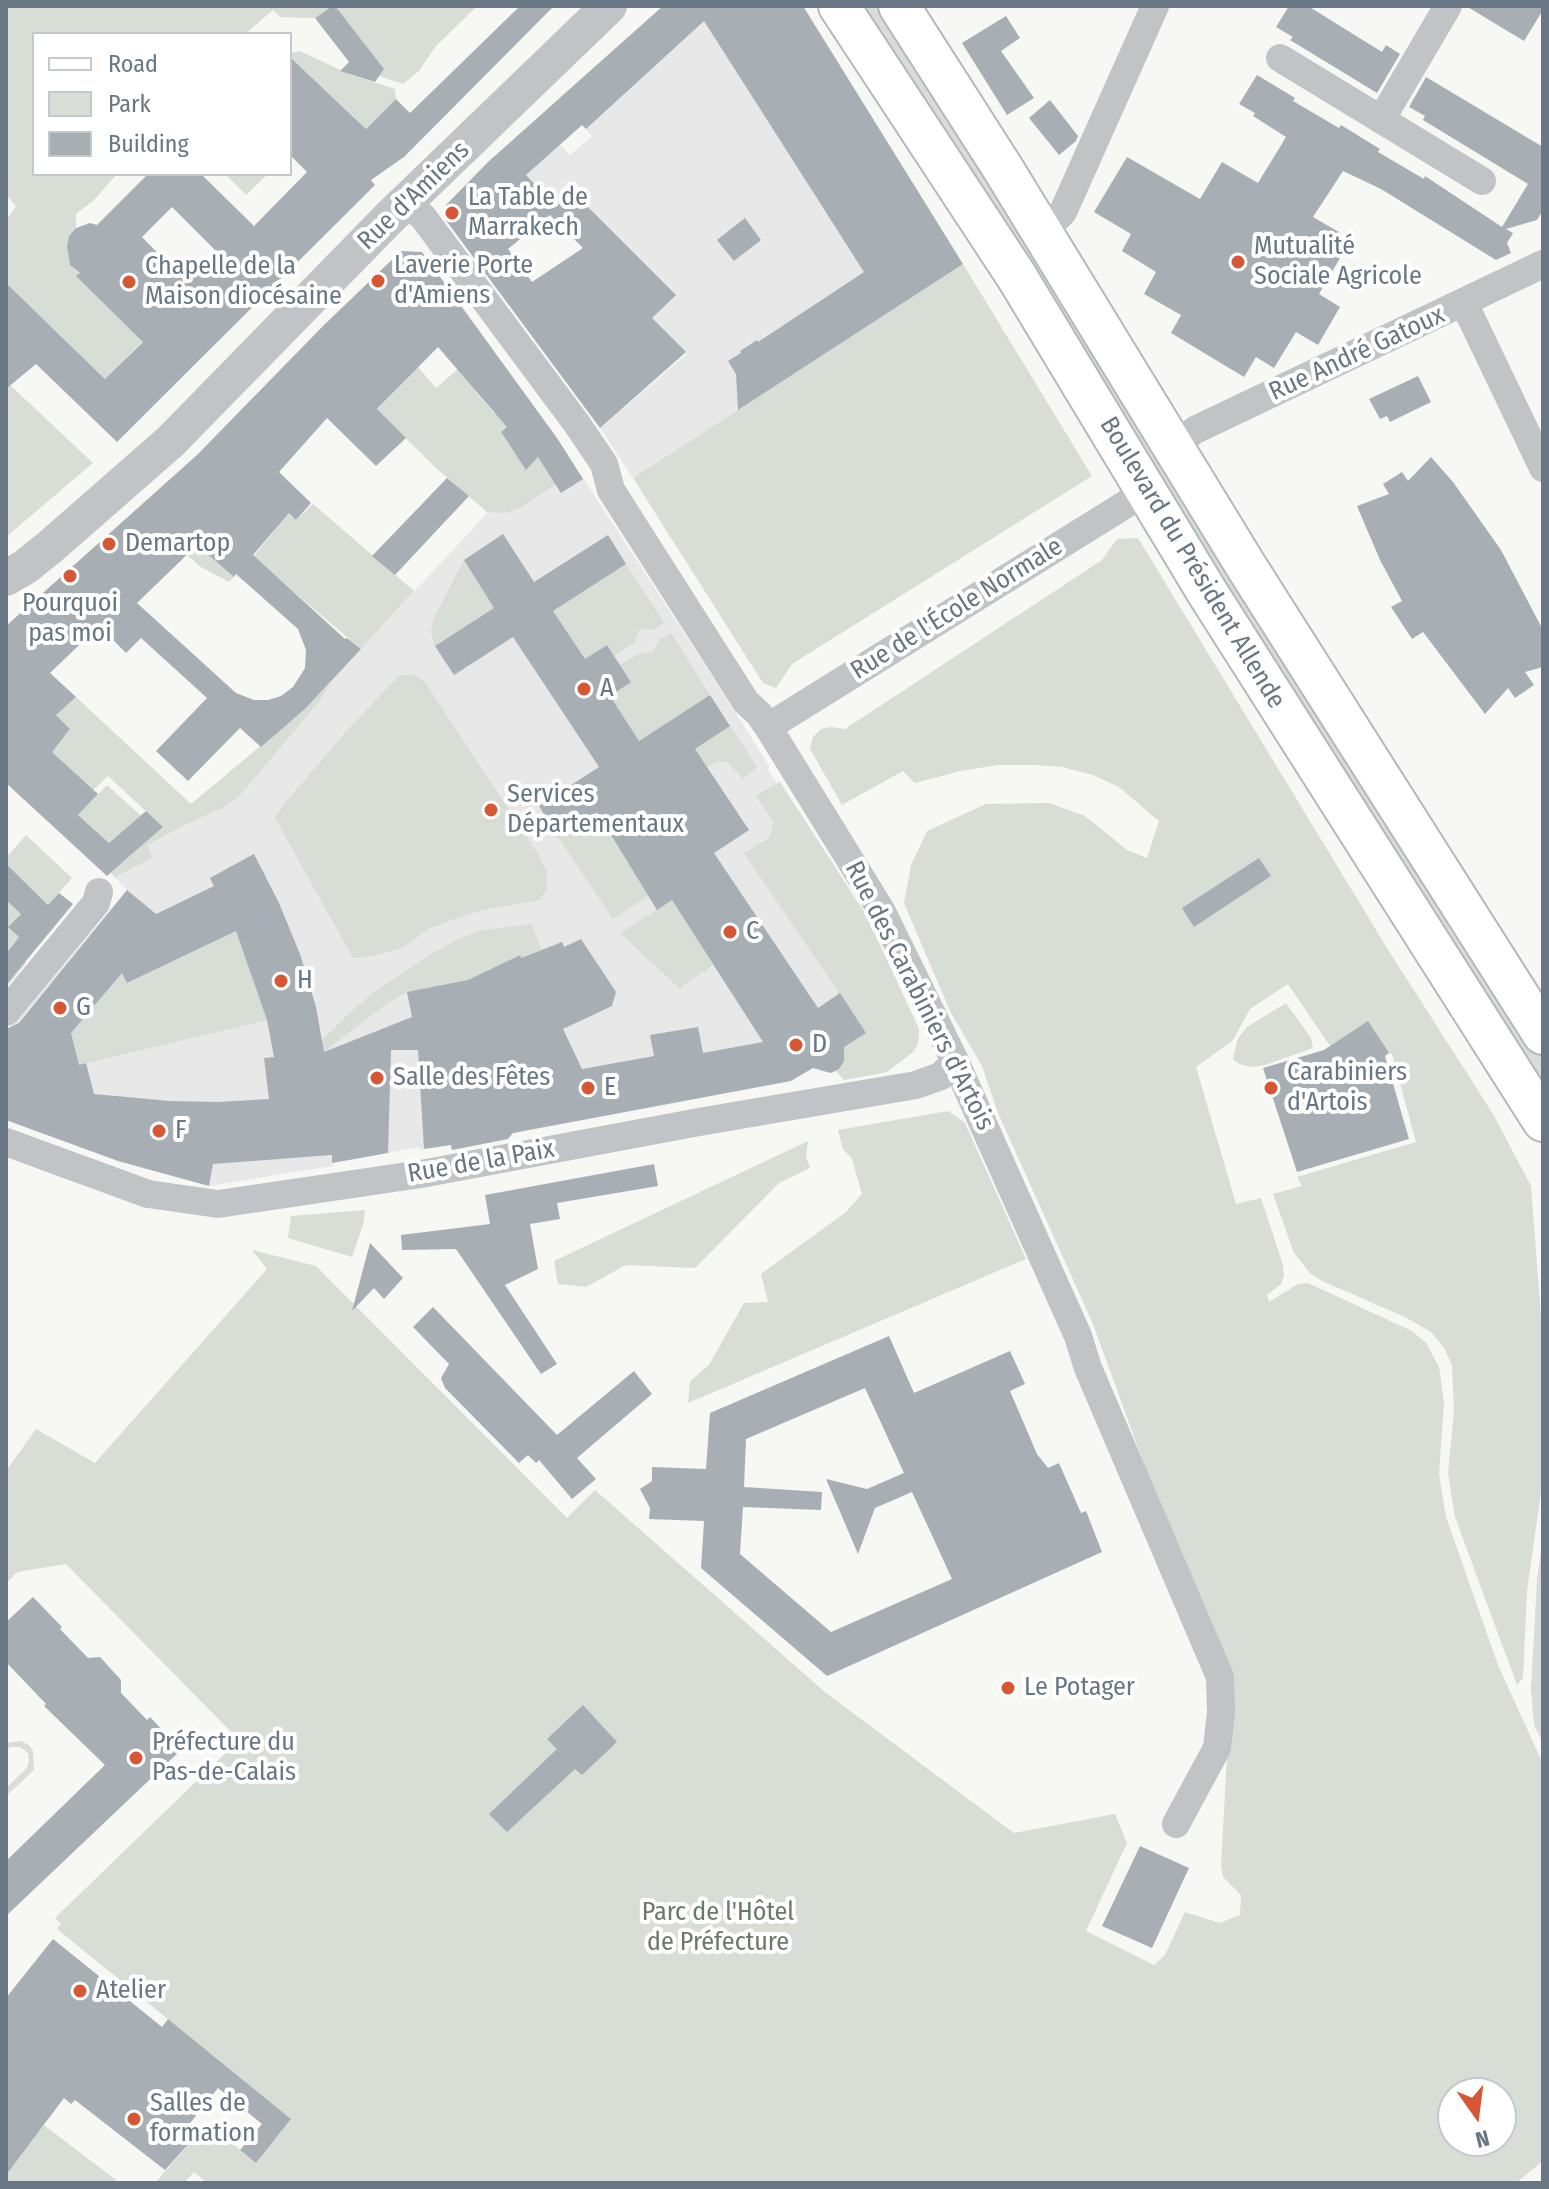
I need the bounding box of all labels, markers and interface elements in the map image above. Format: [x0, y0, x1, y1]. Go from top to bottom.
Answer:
legend [32, 32, 292, 176]
text: Road [108, 50, 158, 78]
text: Park [108, 90, 151, 118]
text: Building [108, 130, 189, 158]
street label: Rue d'Amiens [352, 135, 476, 257]
place label: La Table de Marrakech [468, 182, 588, 244]
marker: La Table de Marrakech [443, 204, 461, 222]
place label: Mutualité Sociale Agricole [1254, 231, 1422, 292]
place label: Laverie Porte d'Amiens [394, 250, 533, 312]
place label: Chapelle de la Maison diocésaine [145, 251, 342, 312]
marker: Mutualité Sociale Agricole [1229, 253, 1247, 271]
marker: Laverie Porte d'Amiens [369, 272, 387, 290]
marker: Chapelle de la Maison diocésaine [120, 273, 138, 291]
street label: Rue André Gatoux [1264, 300, 1450, 408]
street label: Boulevard du Président Allende [1092, 412, 1292, 714]
place label: Demartop [125, 528, 230, 560]
street label: Rue de l'École Normale [845, 531, 1069, 687]
marker: Demartop [100, 535, 118, 553]
marker: Pourquoi pas moi [61, 567, 79, 585]
place label: Pourquoi pas moi [22, 588, 118, 650]
place label: A [600, 673, 614, 705]
marker: A [575, 680, 593, 698]
place label: Services Départementaux [507, 779, 684, 840]
marker: Services Départementaux [482, 801, 500, 819]
street label: Rue des Carabiniers d'Artois [838, 856, 1000, 1136]
place label: C [746, 916, 759, 948]
marker: C [721, 923, 739, 941]
place label: H [297, 965, 313, 997]
marker: H [272, 972, 290, 990]
place label: G [76, 992, 91, 1024]
marker: G [51, 999, 69, 1017]
place label: D [812, 1029, 827, 1061]
marker: D [787, 1036, 805, 1054]
place label: Carabiniers d'Artois [1287, 1057, 1407, 1118]
place label: Salle des Fêtes [393, 1062, 550, 1094]
marker: Salle des Fêtes [368, 1069, 386, 1087]
place label: E [604, 1072, 616, 1104]
marker: E [579, 1079, 597, 1097]
marker: Carabiniers d'Artois [1262, 1079, 1280, 1097]
place label: F [175, 1115, 186, 1147]
marker: F [150, 1122, 168, 1140]
street label: Rue de la Paix [405, 1134, 557, 1190]
place label: Le Potager [1024, 1672, 1135, 1704]
marker: Le Potager [999, 1679, 1017, 1697]
place label: Préfecture du Pas-de-Calais [152, 1727, 296, 1788]
marker: Préfecture du Pas-de-Calais [127, 1749, 145, 1767]
park label: Parc de l'Hôtel de Préfecture [642, 1897, 794, 1958]
place label: Atelier [96, 1975, 166, 2007]
marker: Atelier [71, 1982, 89, 2000]
north arrow [1437, 2077, 1517, 2157]
place label: Salles de formation [150, 2088, 256, 2150]
marker: Salles de formation [125, 2110, 143, 2128]
text: N [1473, 2124, 1492, 2154]

